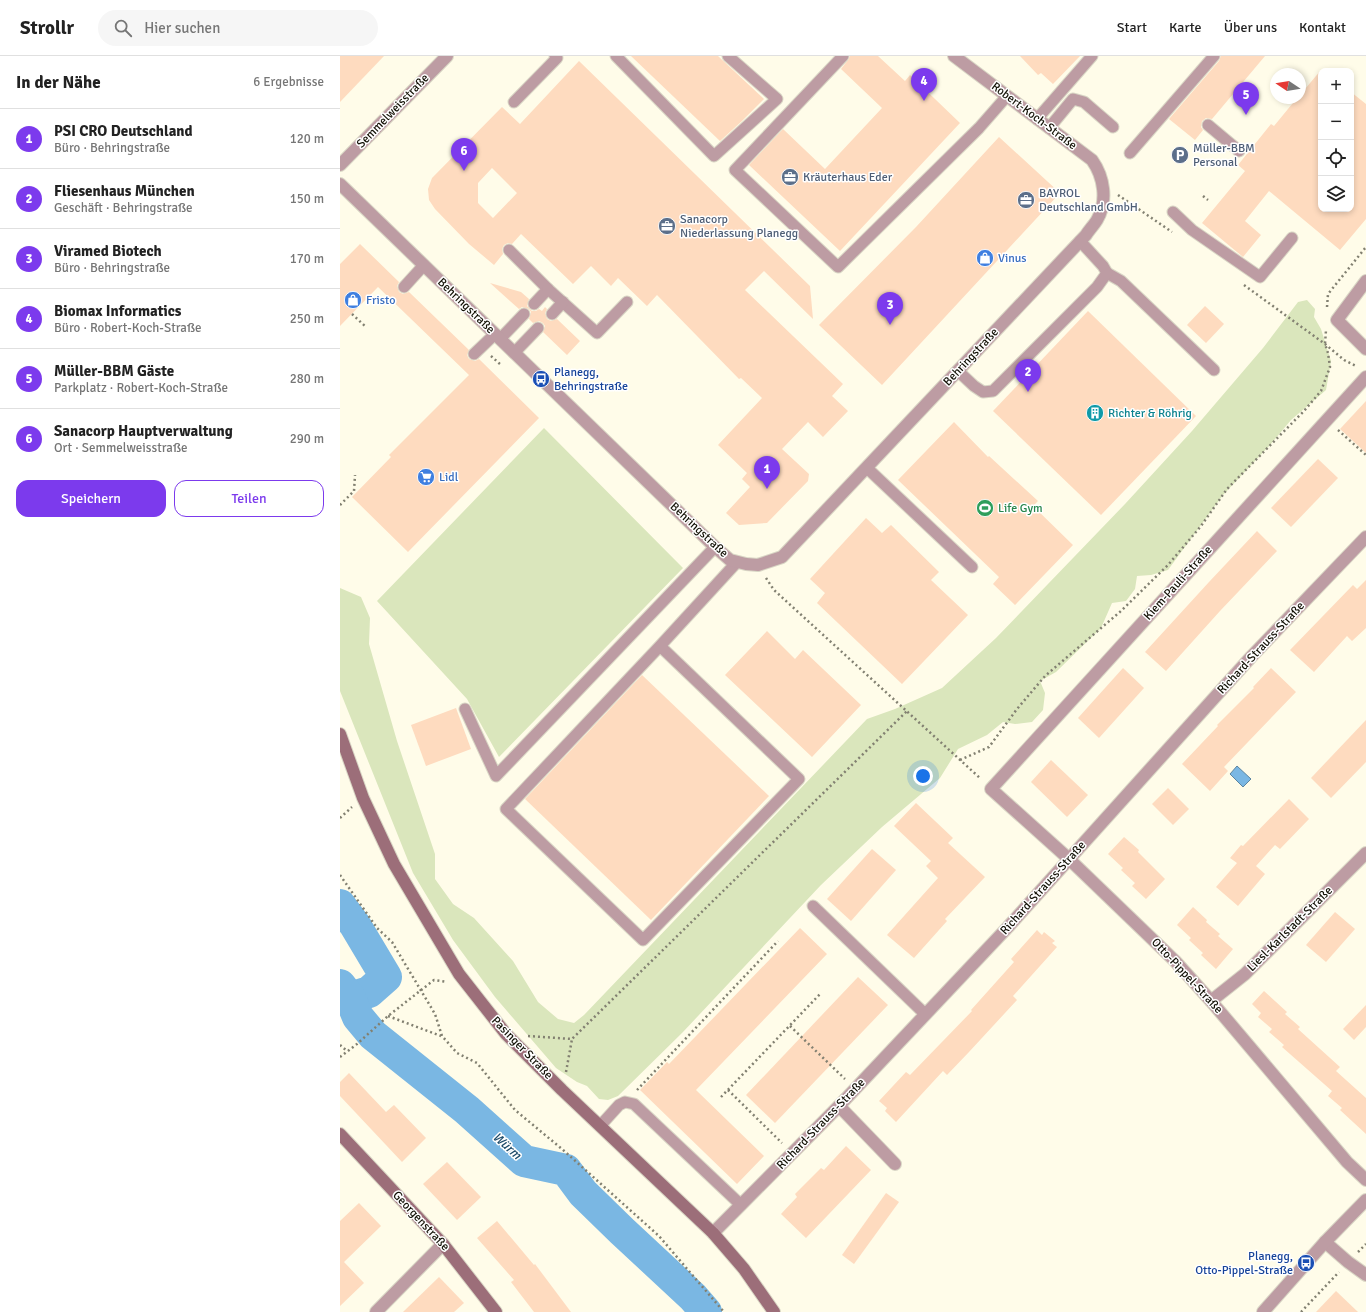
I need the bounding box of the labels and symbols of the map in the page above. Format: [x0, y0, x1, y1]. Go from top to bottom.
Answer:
pin: 4 [911, 68, 937, 101]
north arrow [1270, 68, 1306, 104]
street label: Semmelweisstraße [354, 71, 432, 151]
street label: Robert-Koch-Straße [988, 79, 1080, 153]
pin: 5 [1233, 82, 1259, 115]
pin: 6 [451, 138, 477, 171]
place label: Müller-BBM Personal [1193, 141, 1255, 170]
parking icon: Müller-BBM Personal [1170, 145, 1190, 165]
office icon: Kräuterhaus Eder [780, 167, 800, 187]
place label: Kräuterhaus Eder [803, 170, 893, 185]
place label: BAYROL Deutschland GmbH [1039, 186, 1138, 215]
office icon: BAYROL Deutschland GmbH [1016, 190, 1036, 210]
place label: Sanacorp Niederlassung Planegg [680, 212, 798, 241]
office icon: Sanacorp Niederlassung Planegg [657, 216, 677, 236]
shop icon: Vinus [975, 248, 995, 268]
place label: Vinus [998, 251, 1027, 266]
street label: Behringstraße [434, 275, 498, 337]
shop icon: Fristo [343, 290, 363, 310]
pin: 3 [877, 292, 903, 325]
place label: Fristo [366, 293, 395, 308]
street label: Behringstraße [940, 325, 1002, 389]
pin: 2 [1015, 359, 1041, 392]
place label: Planegg, Behringstraße [554, 365, 628, 394]
bus stop icon: Planegg, Behringstraße [531, 369, 551, 389]
building icon: Richter & Röhrig [1085, 403, 1105, 423]
place label: Richter & Röhrig [1108, 406, 1192, 421]
pin: 1 [754, 456, 780, 489]
supermarket icon: Lidl [416, 467, 436, 487]
place label: Lidl [439, 470, 459, 485]
sports icon: Life Gym [975, 498, 995, 518]
street label: Behringstraße [667, 499, 731, 561]
place label: Life Gym [998, 501, 1043, 516]
street label: Kiem-Pauli-Straße [1141, 543, 1215, 623]
street label: Richard-Strauss-Straße [1214, 599, 1308, 697]
your location [913, 766, 933, 786]
street label: Richard-Strauss-Straße [997, 838, 1089, 938]
street label: Liesl-Karlstadt-Straße [1244, 883, 1336, 975]
street label: Otto-Pippel-Straße [1148, 935, 1226, 1017]
street label: Pasinger Straße [488, 1013, 556, 1083]
street label: Richard-Strauss-Straße [774, 1075, 868, 1173]
water label: Würm [489, 1129, 525, 1163]
street label: Georgenstraße [389, 1188, 453, 1254]
place label: Planegg, Otto-Pippel-Straße [1195, 1249, 1293, 1278]
bus stop icon: Planegg, Otto-Pippel-Straße [1296, 1253, 1316, 1273]

